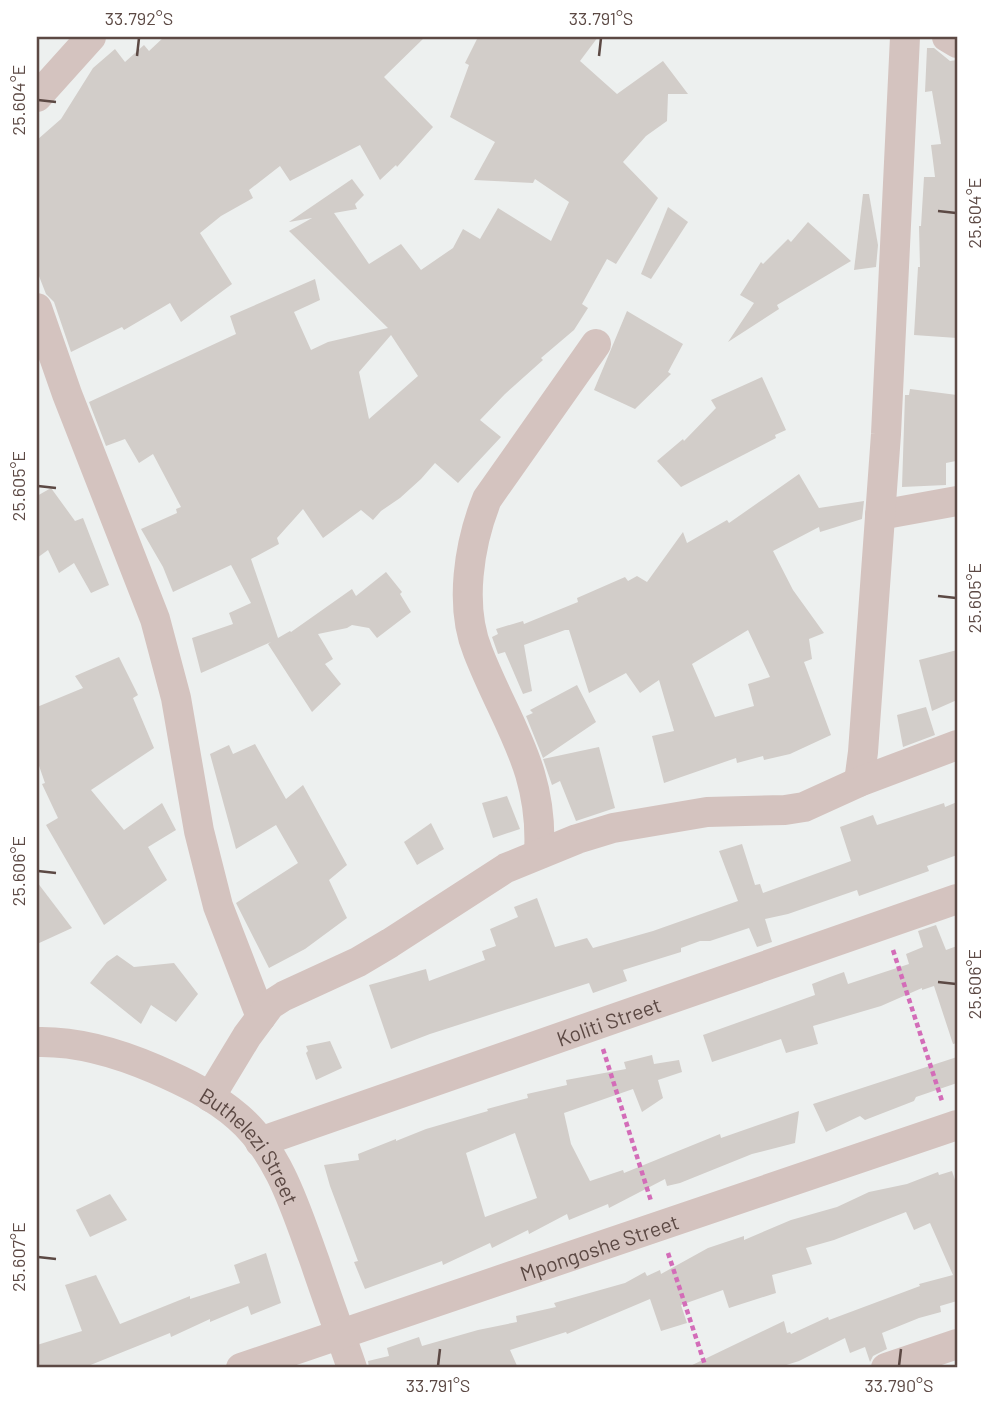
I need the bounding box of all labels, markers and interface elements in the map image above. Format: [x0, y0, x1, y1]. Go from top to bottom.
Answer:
text: 33.792°S [105, 7, 173, 29]
text: 33.791°S [569, 7, 633, 29]
text: 25.604°E [7, 64, 29, 136]
text: 25.604°E [963, 177, 985, 249]
text: 25.605°E [7, 451, 29, 521]
text: 25.605°E [963, 563, 985, 633]
text: 25.606°E [7, 836, 29, 906]
text: 25.606°E [963, 949, 985, 1019]
street label: Koliti Street [553, 991, 664, 1050]
street label: Buthelezi Street [196, 1081, 305, 1208]
street label: Mpongoshe Street [516, 1208, 682, 1285]
text: 25.607°E [7, 1222, 29, 1292]
text: 33.791°S [406, 1374, 470, 1396]
text: 33.790°S [865, 1374, 933, 1396]

